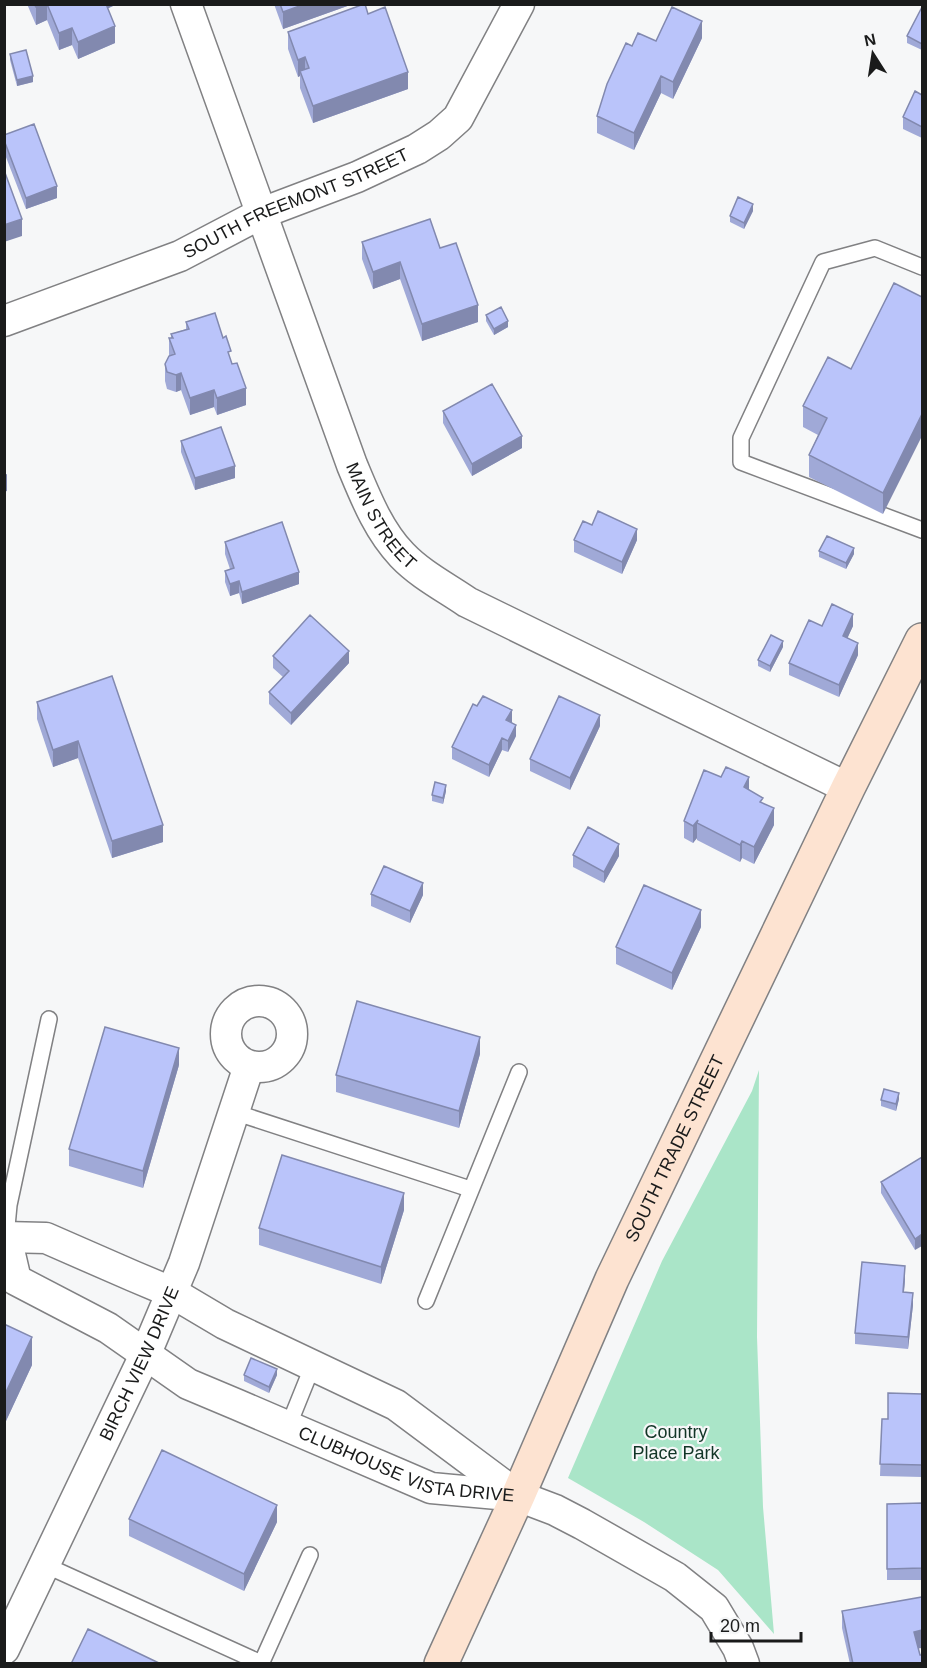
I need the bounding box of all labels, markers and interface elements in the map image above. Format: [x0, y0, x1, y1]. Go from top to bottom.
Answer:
north arrow [843, 24, 903, 84]
text: N [863, 30, 877, 49]
street label: SOUTH FREEMONT STREET [180, 144, 412, 263]
street label: MAIN STREET [342, 460, 420, 573]
street label: SOUTH TRADE STREET [621, 1052, 728, 1245]
street label: BIRCH VIEW DRIVE [96, 1283, 183, 1444]
street label: CLUBHOUSE VISTA DRIVE [295, 1422, 515, 1506]
park label: Country Place Park [632, 1422, 721, 1463]
scale bar [711, 1605, 801, 1643]
text: 20 m [720, 1616, 760, 1636]

